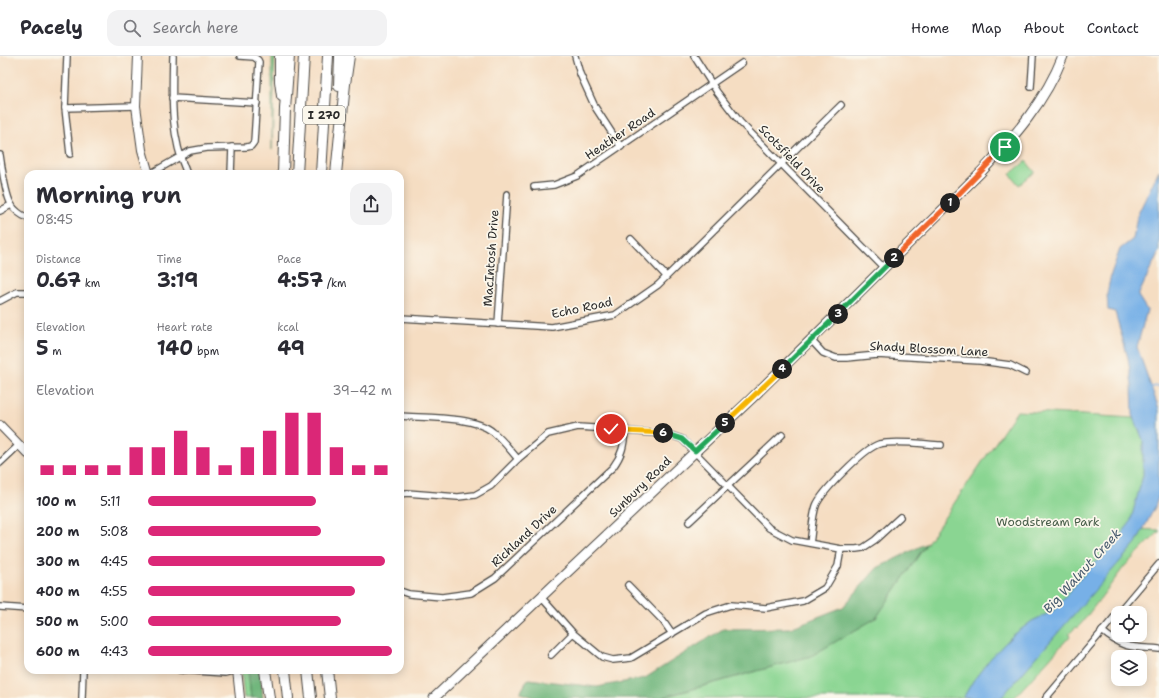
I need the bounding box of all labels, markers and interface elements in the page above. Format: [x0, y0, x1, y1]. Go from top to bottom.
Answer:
search box [107, 10, 387, 46]
text: Pacely [20, 15, 83, 40]
icon: search [121, 17, 143, 39]
text: Search here [153, 18, 239, 38]
text: Home [911, 19, 950, 37]
text: Map [972, 19, 1002, 37]
text: About [1024, 19, 1065, 37]
text: Contact [1087, 19, 1139, 37]
street label: Heather Road [582, 104, 659, 163]
road number: I 270 [303, 106, 345, 124]
street label: Scotsfield Drive [755, 121, 829, 197]
pin [988, 130, 1022, 164]
icon: arrive [994, 136, 1016, 158]
text: Morning run [36, 181, 181, 210]
button: share [350, 183, 392, 225]
pin: 1 [940, 193, 960, 213]
text: 1 [947, 195, 953, 210]
street label: MacIntosh Drive [480, 209, 502, 307]
text: 08:45 [36, 211, 73, 228]
pin: 2 [884, 248, 904, 268]
text: 2 [890, 250, 898, 265]
text: Distance [36, 252, 81, 267]
text: Time [157, 252, 182, 267]
text: Pace [277, 252, 302, 267]
text: 0.67 [36, 267, 81, 293]
text: 3:19 [157, 267, 198, 293]
text: 4:57 [277, 267, 323, 293]
text: km [81, 276, 100, 291]
text: /km [323, 276, 347, 291]
street label: Echo Road [550, 294, 614, 322]
pin: 3 [828, 304, 848, 324]
text: 3 [834, 306, 842, 321]
text: Elevation [36, 320, 85, 335]
text: Heart rate [157, 320, 213, 335]
text: kcal [277, 320, 299, 335]
text: 5 [36, 335, 49, 361]
text: 140 [157, 335, 193, 361]
text: 49 [277, 335, 305, 361]
street label: Shady Blossom Lane [869, 338, 989, 360]
text: m [49, 344, 62, 359]
text: bpm [193, 344, 219, 359]
pin: 4 [772, 359, 792, 379]
text: 4 [778, 361, 786, 376]
text: Elevation [36, 382, 94, 399]
text: 39–42 m [332, 382, 392, 399]
pin [594, 412, 628, 446]
pin: 5 [715, 413, 735, 433]
text: 5 [722, 415, 728, 430]
icon: check [600, 418, 622, 440]
pin: 6 [653, 423, 673, 443]
text: 6 [659, 425, 667, 440]
street label: Sunbury Road [605, 453, 675, 521]
text: 100 m [36, 493, 76, 510]
text: 5:11 [100, 493, 121, 510]
street label: Richland Drive [488, 501, 560, 571]
park label: Woodstream Park [996, 514, 1100, 530]
text: 200 m [36, 523, 79, 540]
text: 5:08 [100, 523, 129, 540]
water label: Big Walnut Creek [1039, 525, 1125, 617]
text: 300 m [36, 553, 80, 570]
text: 4:45 [100, 553, 128, 570]
text: 400 m [36, 583, 80, 600]
text: 4:55 [100, 583, 127, 600]
map controls [1111, 606, 1147, 686]
button: locate [1111, 606, 1147, 642]
text: 500 m [36, 613, 79, 630]
text: 5:00 [100, 613, 129, 630]
text: 600 m [36, 643, 80, 660]
text: 4:43 [100, 643, 129, 660]
button: layers [1111, 650, 1147, 686]

